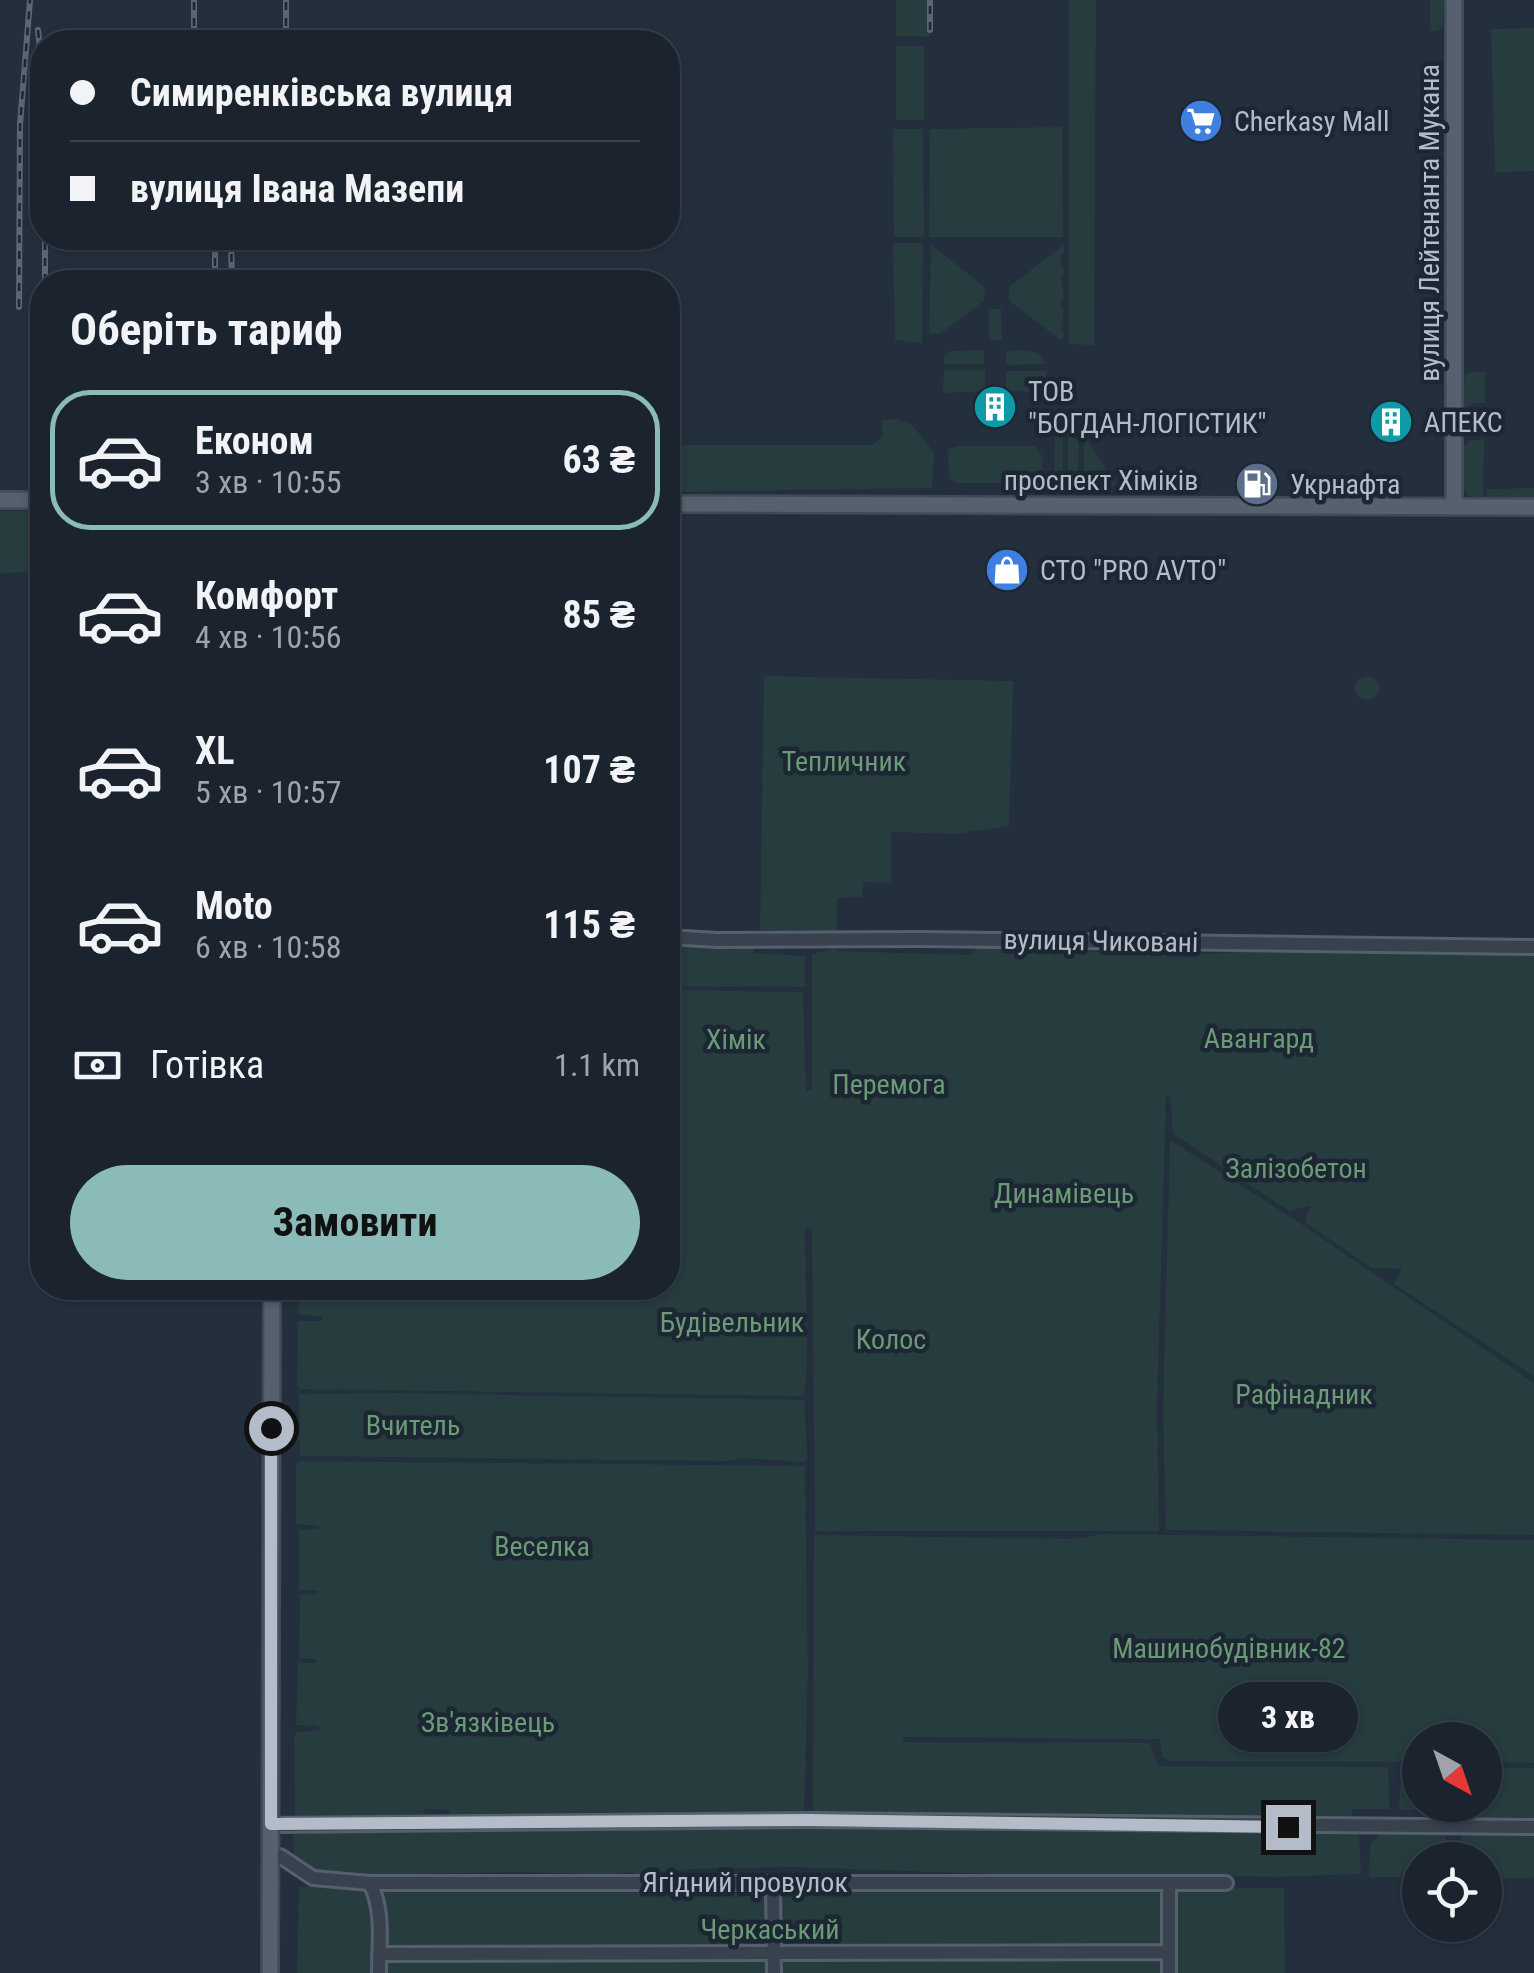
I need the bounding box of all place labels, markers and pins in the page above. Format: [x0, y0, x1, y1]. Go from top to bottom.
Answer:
supermarket icon: Cherkasy Mall [1178, 98, 1224, 144]
place label: Cherkasy Mall [1234, 105, 1389, 138]
place label: ТОВ "БОГДАН-ЛОГІСТИК" [1028, 375, 1266, 440]
building icon: ТОВ "БОГДАН-ЛОГІСТИК" [972, 384, 1018, 430]
building icon: АПЕКС [1368, 399, 1414, 445]
place label: АПЕКС [1424, 406, 1503, 439]
fuel station icon: Укрнафта [1234, 461, 1280, 507]
place label: Укрнафта [1290, 468, 1400, 501]
shop icon: СТО "PRO AVTO" [984, 547, 1030, 593]
place label: СТО "PRO AVTO" [1040, 554, 1226, 587]

